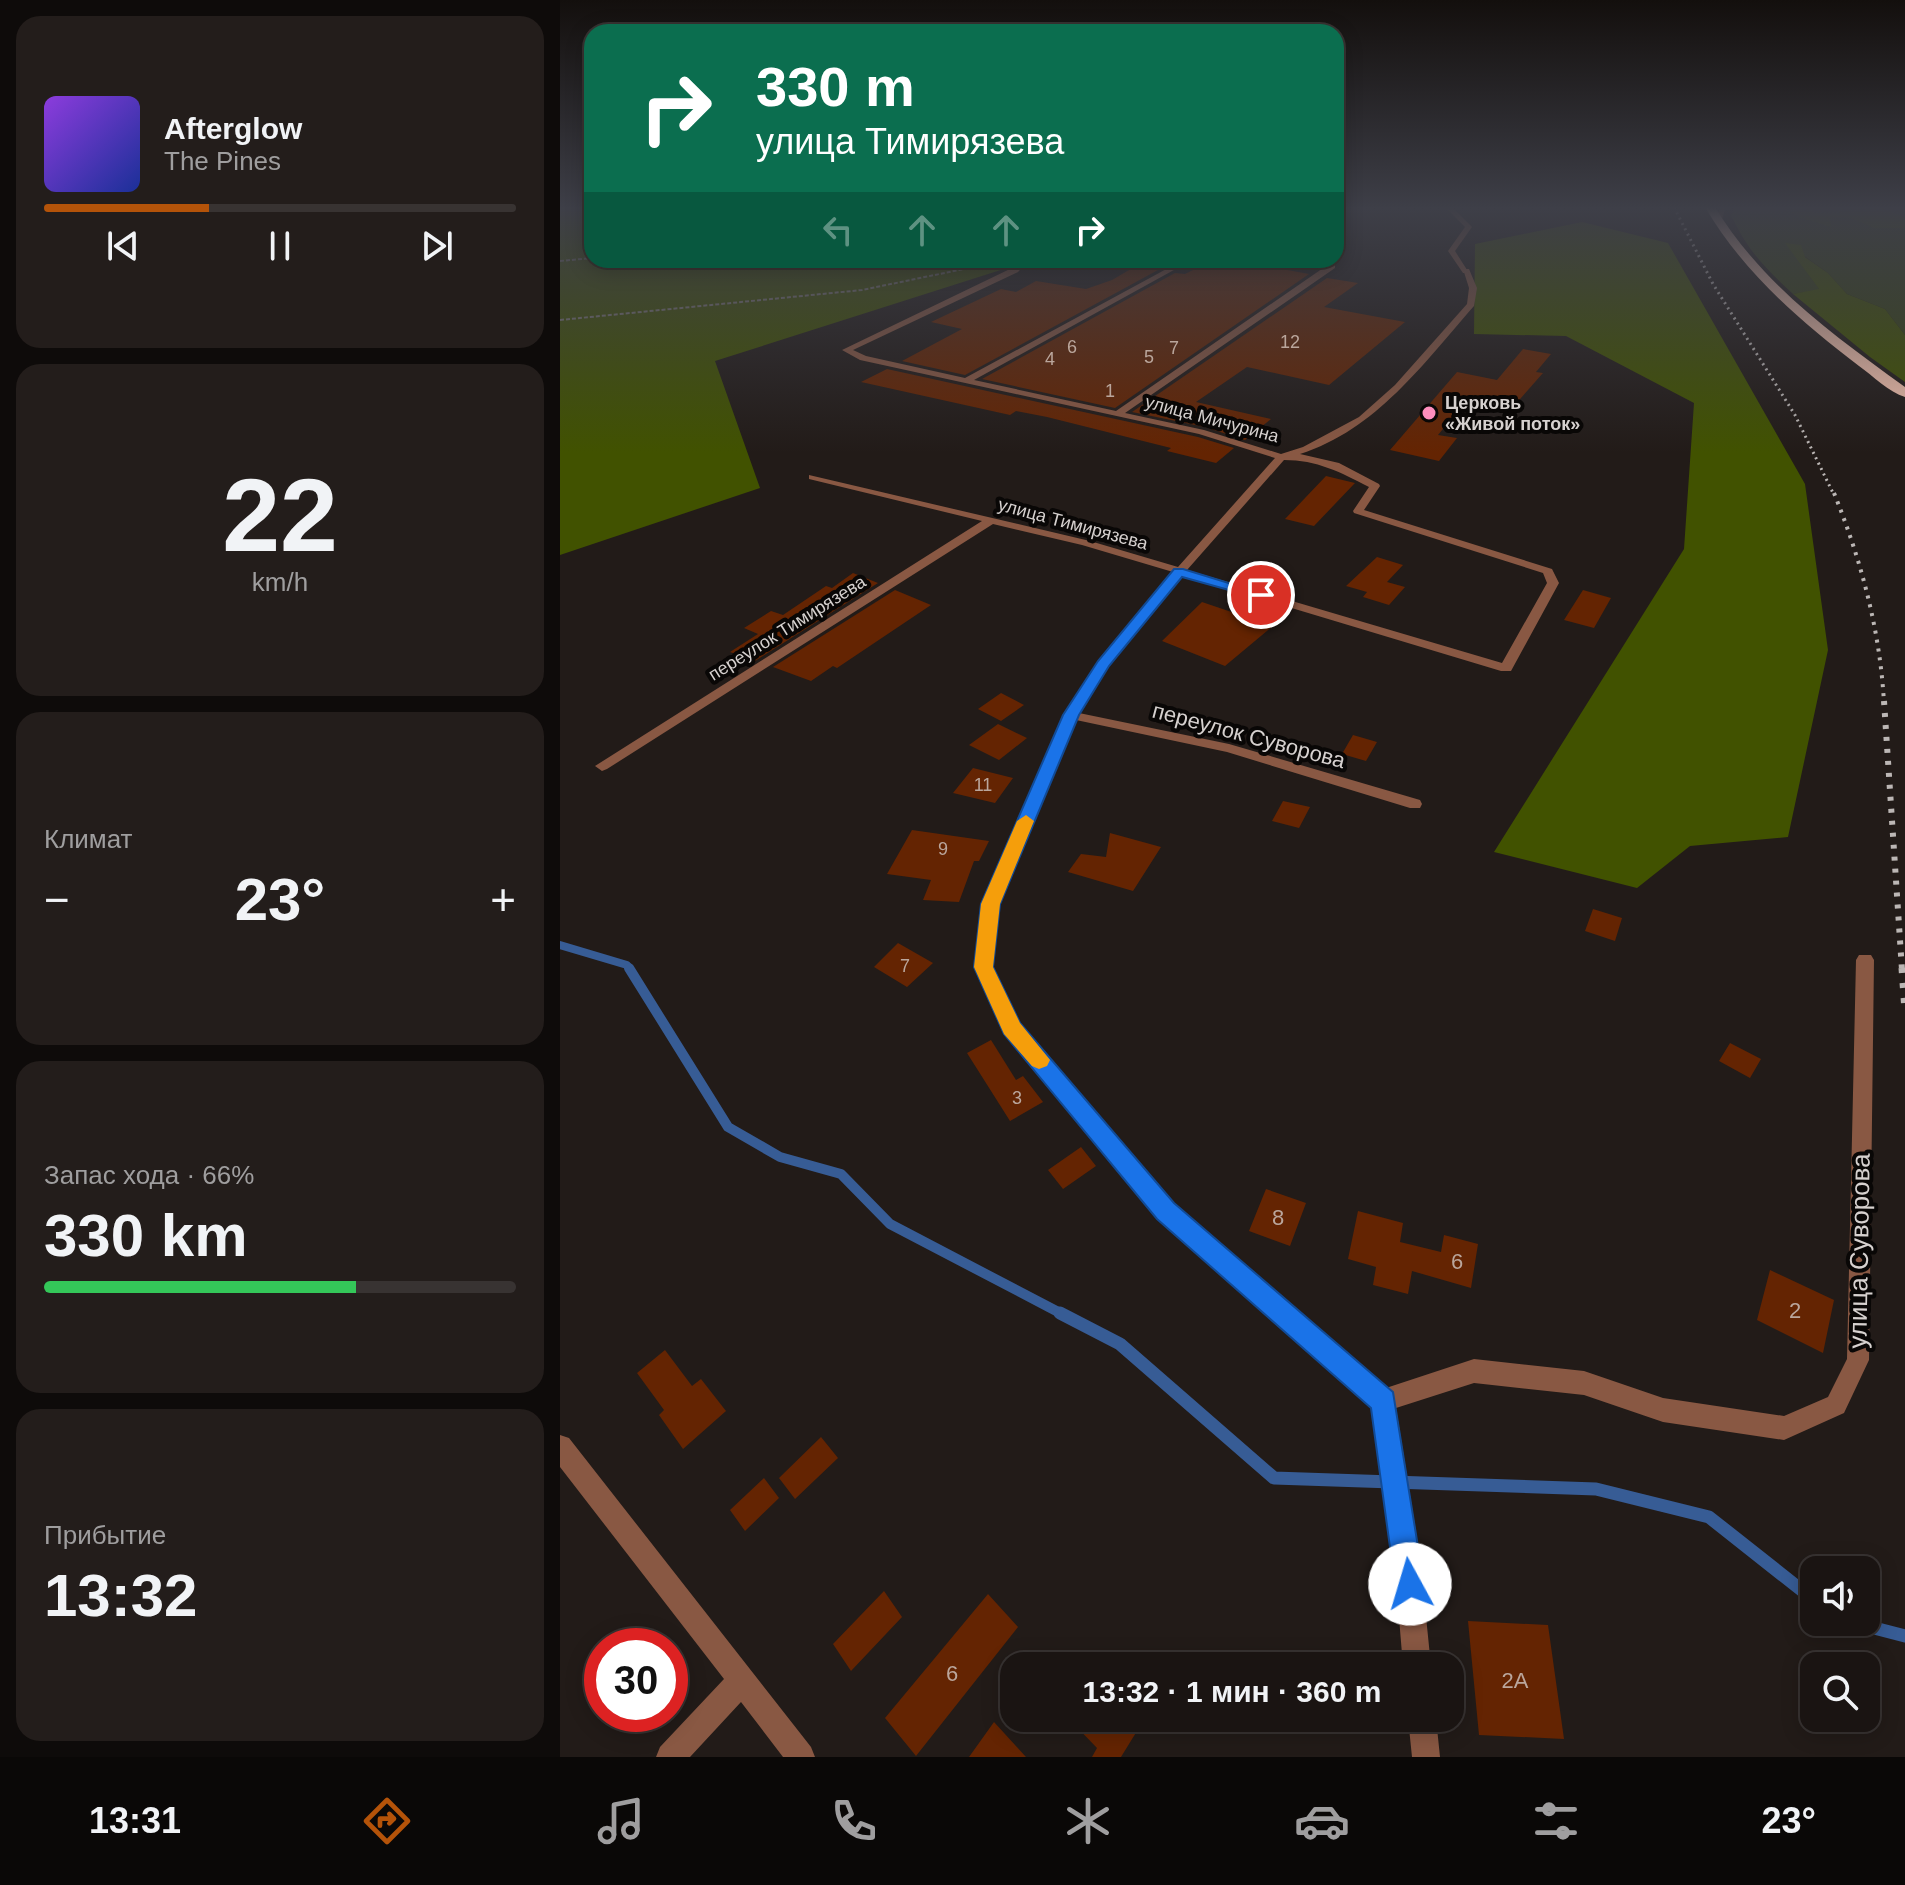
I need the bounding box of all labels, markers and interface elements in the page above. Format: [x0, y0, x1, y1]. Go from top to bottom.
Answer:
text: 330 m [756, 55, 915, 118]
icon: right [624, 56, 728, 160]
text: Afterglow [164, 112, 302, 145]
text: улица Тимирязева [756, 121, 1064, 162]
text: The Pines [164, 146, 281, 176]
icon: left [816, 208, 860, 252]
icon: ahead [900, 208, 944, 252]
icon: ahead [984, 208, 1028, 252]
icon: right [1068, 208, 1112, 252]
icon: previous [101, 224, 145, 268]
icon: pause [258, 224, 302, 268]
icon: next [415, 224, 459, 268]
house number: 12 [1280, 332, 1300, 352]
house number: 6 [1067, 337, 1077, 357]
house number: 7 [1169, 338, 1179, 358]
house number: 5 [1144, 347, 1154, 367]
house number: 4 [1045, 349, 1055, 369]
house number: 1 [1105, 381, 1115, 401]
street label: улица Мичурина [1143, 392, 1282, 447]
place label: Церковь «Живой поток» [1445, 393, 1580, 434]
marker: Церковь «Живой поток» [1420, 404, 1438, 422]
text: 22 [222, 457, 338, 573]
street label: улица Тимирязева [996, 494, 1151, 554]
pin [1227, 561, 1295, 629]
text: km/h [252, 567, 308, 597]
street label: переулок Тимирязева [705, 571, 870, 685]
icon: arrive [1239, 573, 1283, 617]
street label: переулок Суворова [1150, 698, 1349, 773]
house number: 11 [974, 775, 992, 795]
text: Климат [44, 824, 133, 854]
house number: 9 [938, 839, 948, 859]
text: 23° [235, 866, 325, 933]
text: − [44, 875, 70, 924]
text: + [490, 875, 516, 924]
house number: 7 [900, 956, 910, 976]
house number: 3 [1012, 1088, 1022, 1108]
street label: улица Суворова [1842, 1153, 1876, 1349]
text: Запас хода · 66% [44, 1160, 254, 1190]
text: 330 km [44, 1202, 248, 1269]
house number: 8 [1272, 1205, 1284, 1230]
house number: 6 [1451, 1249, 1463, 1274]
house number: 2 [1789, 1298, 1801, 1323]
text: Прибытие [44, 1520, 166, 1550]
position arrow [1368, 1542, 1452, 1626]
map controls [1800, 1556, 1880, 1732]
button: sound [1800, 1556, 1880, 1636]
text: 13:32 [44, 1562, 197, 1629]
speed limit sign: 30 [584, 1628, 688, 1732]
button: search [1800, 1652, 1880, 1732]
house number: 6 [946, 1661, 958, 1686]
house number: 2А [1502, 1668, 1529, 1693]
text: 13:32 · 1 мин · 360 m [1083, 1675, 1381, 1708]
icon: directions [359, 1793, 415, 1849]
icon: music [593, 1793, 649, 1849]
icon: phone [826, 1793, 882, 1849]
icon: climate [1060, 1793, 1116, 1849]
icon: car [1294, 1793, 1350, 1849]
icon: filters [1528, 1793, 1584, 1849]
text: 13:31 [89, 1800, 181, 1841]
text: 23° [1762, 1800, 1816, 1841]

